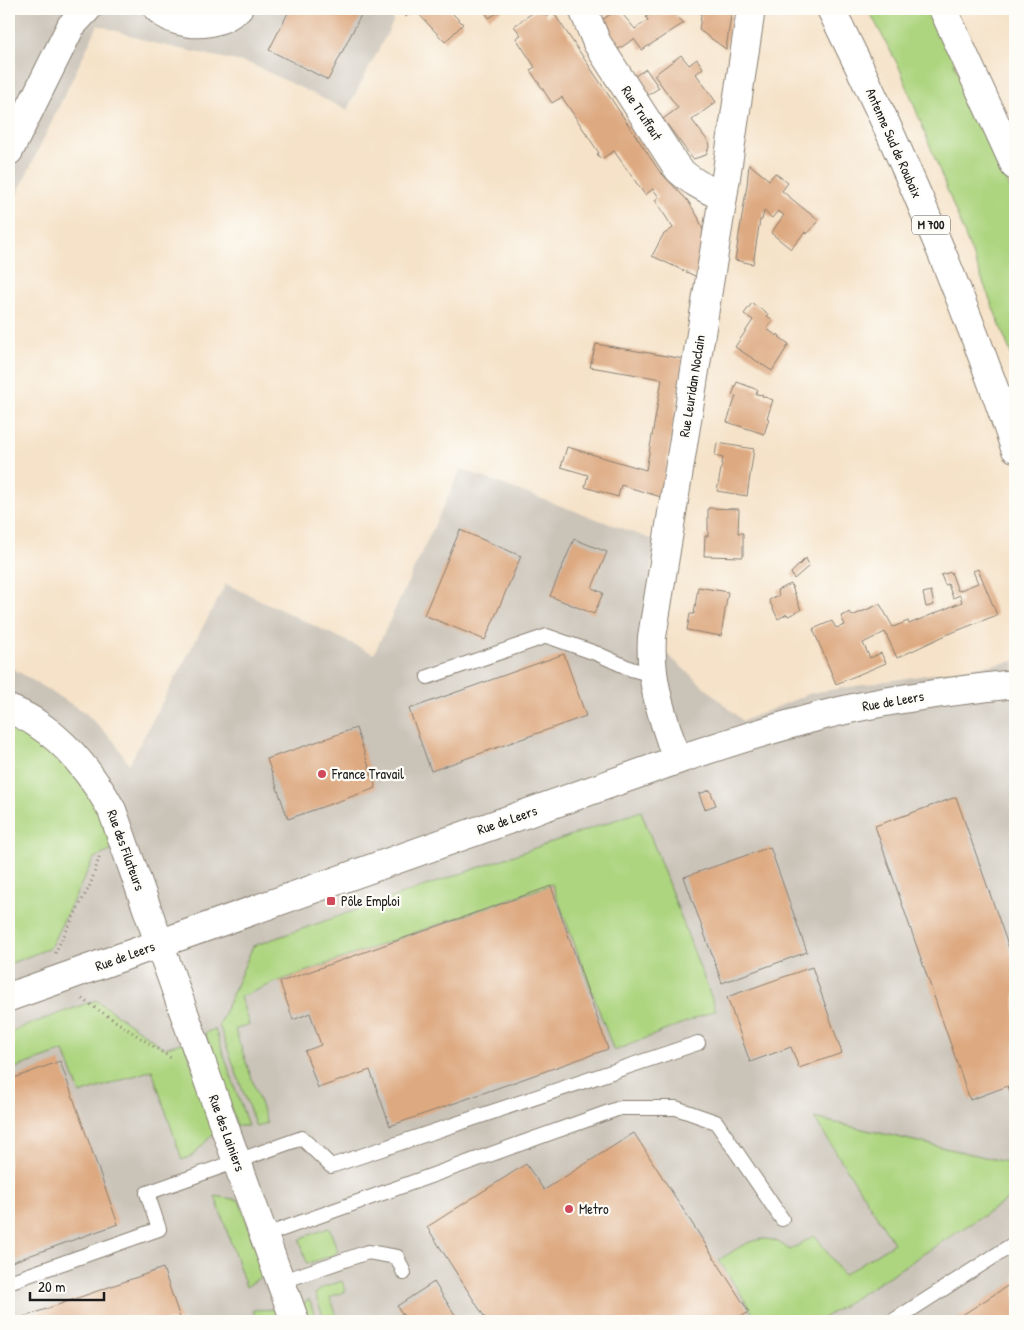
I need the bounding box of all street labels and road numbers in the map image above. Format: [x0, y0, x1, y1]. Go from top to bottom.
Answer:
street label: Rue Truffaut [618, 82, 667, 144]
street label: Antenne Sud de Roubaix [862, 85, 927, 201]
road number: M 700 [912, 216, 950, 234]
street label: Rue Leuridan Noclain [674, 333, 709, 438]
street label: Rue de Leers [861, 686, 925, 715]
street label: Rue de Leers [474, 800, 539, 839]
street label: Rue des Filateurs [103, 807, 150, 893]
street label: Rue de Leers [92, 936, 157, 975]
street label: Rue des Lainiers [205, 1092, 250, 1174]

